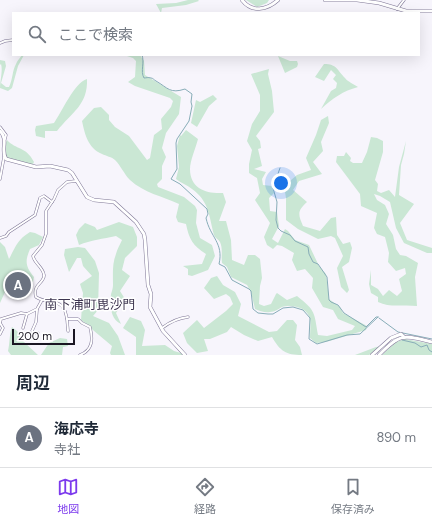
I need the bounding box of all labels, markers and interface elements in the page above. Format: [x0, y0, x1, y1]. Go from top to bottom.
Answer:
search box [12, 12, 420, 56]
icon: search [26, 23, 48, 45]
text: ここで検索 [58, 25, 133, 45]
your location [271, 173, 291, 193]
pin: A [5, 270, 31, 300]
district label: 南下浦町毘沙門 [44, 296, 136, 313]
scale bar [12, 327, 75, 346]
text: 200 m [18, 329, 52, 343]
text: 周辺 [16, 372, 50, 394]
text: 海応寺 [54, 419, 99, 439]
text: A [24, 429, 34, 446]
text: 890 m [376, 429, 416, 446]
text: 寺社 [54, 441, 80, 458]
tab: 地図 [57, 476, 79, 516]
tab: 経路 [194, 476, 216, 516]
tab: 保存済み [331, 476, 375, 516]

